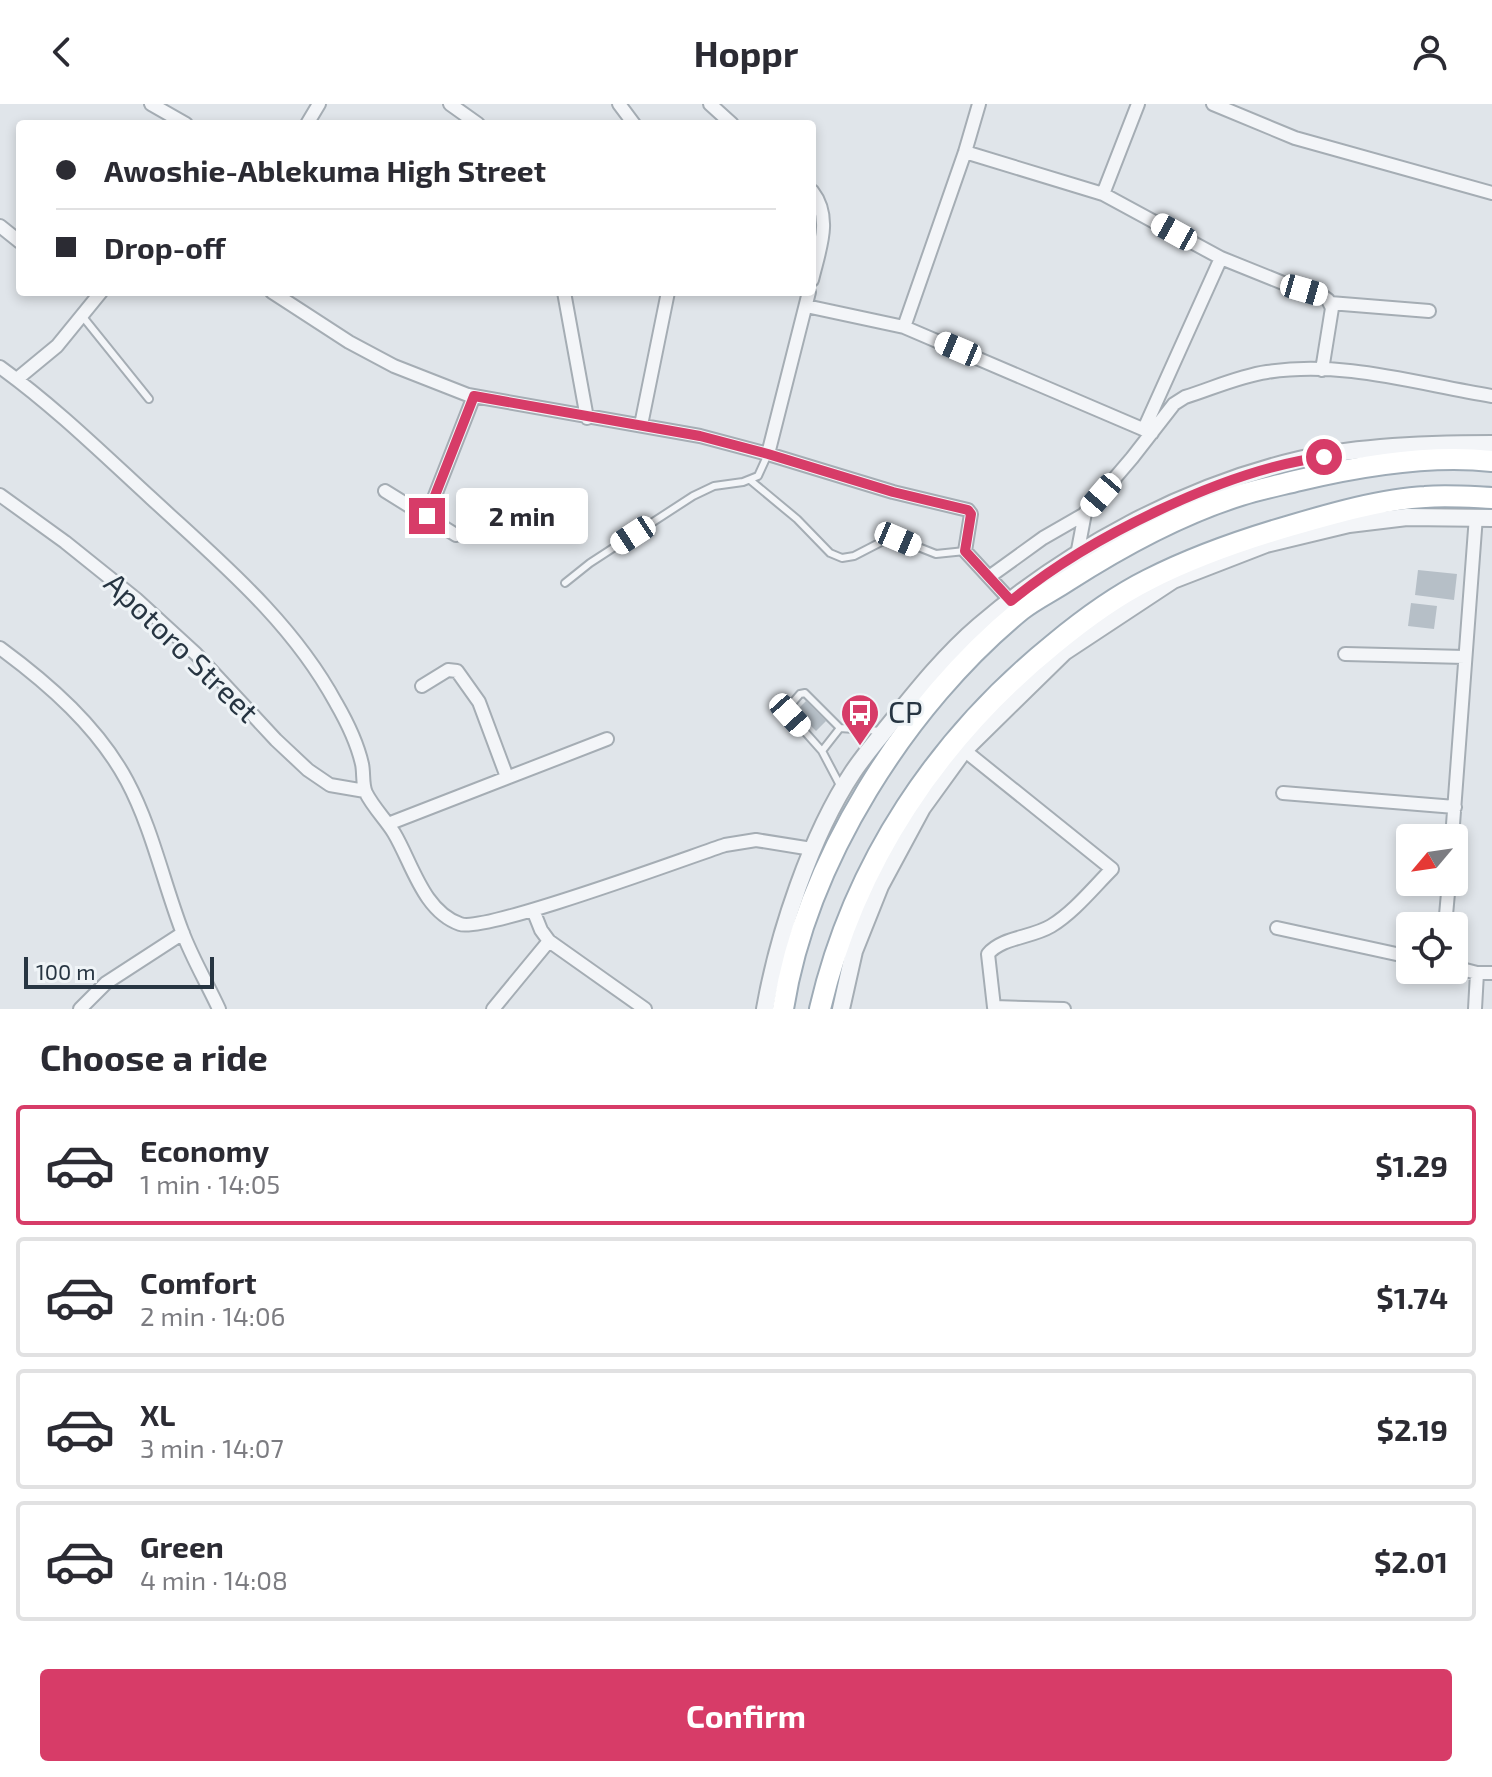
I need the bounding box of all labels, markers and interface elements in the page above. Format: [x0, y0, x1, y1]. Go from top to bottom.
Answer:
icon: back [40, 30, 84, 74]
icon: person [1408, 30, 1452, 74]
text: Hoppr [694, 31, 798, 74]
text: Awoshie-Ablekuma High Street [104, 152, 546, 188]
car [1147, 210, 1201, 254]
text: Drop-off [104, 229, 226, 265]
car [1278, 272, 1330, 308]
car [931, 329, 985, 369]
route start [1306, 439, 1342, 475]
car [1076, 469, 1126, 521]
callout: 2 min [455, 488, 587, 544]
route end [409, 498, 445, 534]
text: 2 min [489, 500, 555, 531]
car [606, 512, 660, 558]
car [871, 519, 925, 559]
street label: Apotoro Street [98, 564, 267, 729]
car [765, 689, 815, 741]
bus stop icon: CP [839, 692, 881, 747]
place label: CP [888, 693, 923, 729]
north arrow [1396, 824, 1468, 896]
map controls [1396, 824, 1468, 984]
button: locate [1396, 912, 1468, 984]
scale bar [24, 953, 214, 989]
text: 100 m [36, 958, 95, 984]
text: Choose a ride [40, 1035, 268, 1078]
icon: car [44, 1129, 116, 1201]
text: Economy [140, 1132, 269, 1168]
text: $1.29 [1375, 1147, 1448, 1183]
text: 1 min · 14:05 [140, 1168, 280, 1199]
icon: car [44, 1261, 116, 1333]
text: Comfort [140, 1264, 257, 1300]
text: $1.74 [1376, 1279, 1448, 1315]
text: 2 min · 14:06 [140, 1300, 286, 1331]
icon: car [44, 1393, 116, 1465]
text: XL [140, 1396, 175, 1432]
text: $2.19 [1376, 1411, 1448, 1447]
text: 3 min · 14:07 [140, 1432, 284, 1463]
icon: car [44, 1525, 116, 1597]
text: Green [140, 1528, 224, 1564]
text: $2.01 [1374, 1543, 1448, 1579]
text: 4 min · 14:08 [140, 1564, 288, 1595]
button: Confirm [40, 1669, 1452, 1761]

